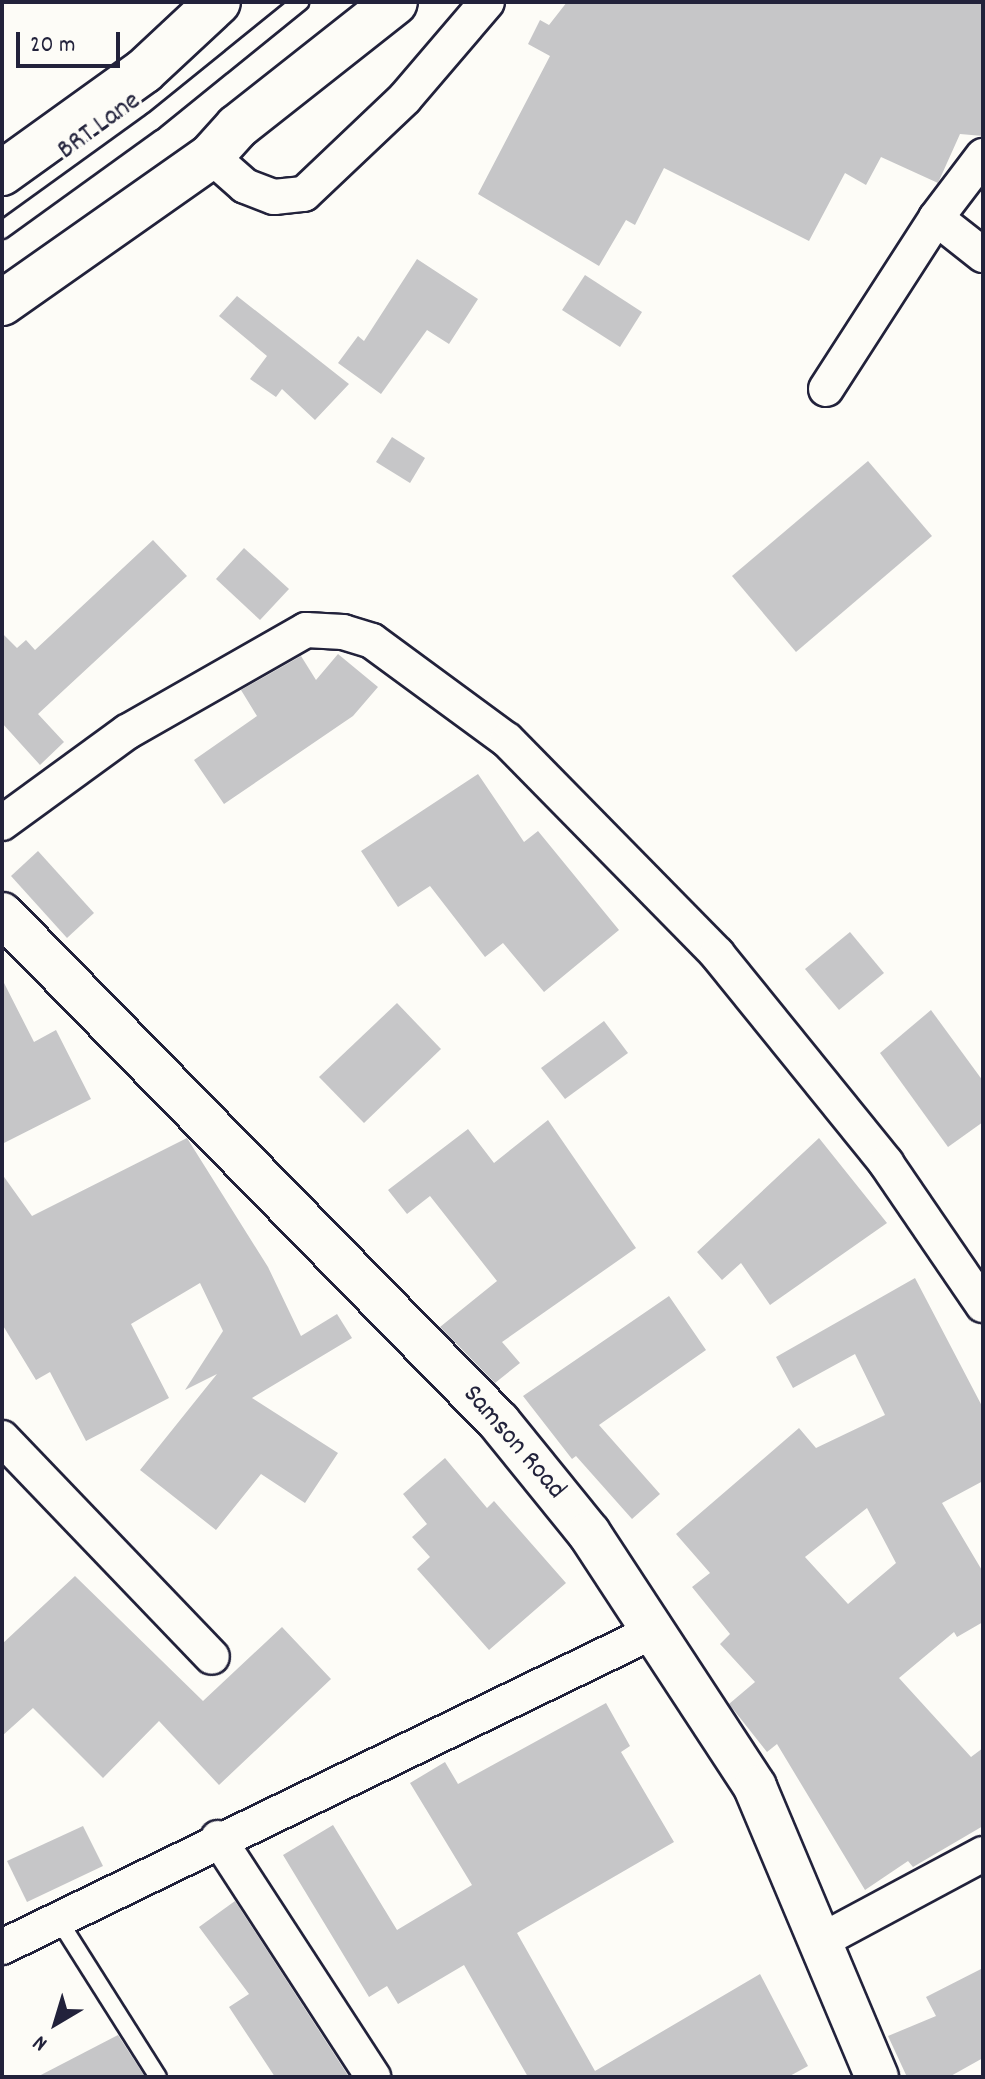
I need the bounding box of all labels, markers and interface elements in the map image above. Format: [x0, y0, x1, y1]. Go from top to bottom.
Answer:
scale bar [20, 16, 124, 66]
text: 20 m [30, 29, 76, 63]
street label: BRT Lane [52, 86, 148, 168]
street label: Samson Road [454, 1379, 572, 1507]
north arrow [16, 1983, 96, 2063]
text: N [27, 2027, 55, 2058]

